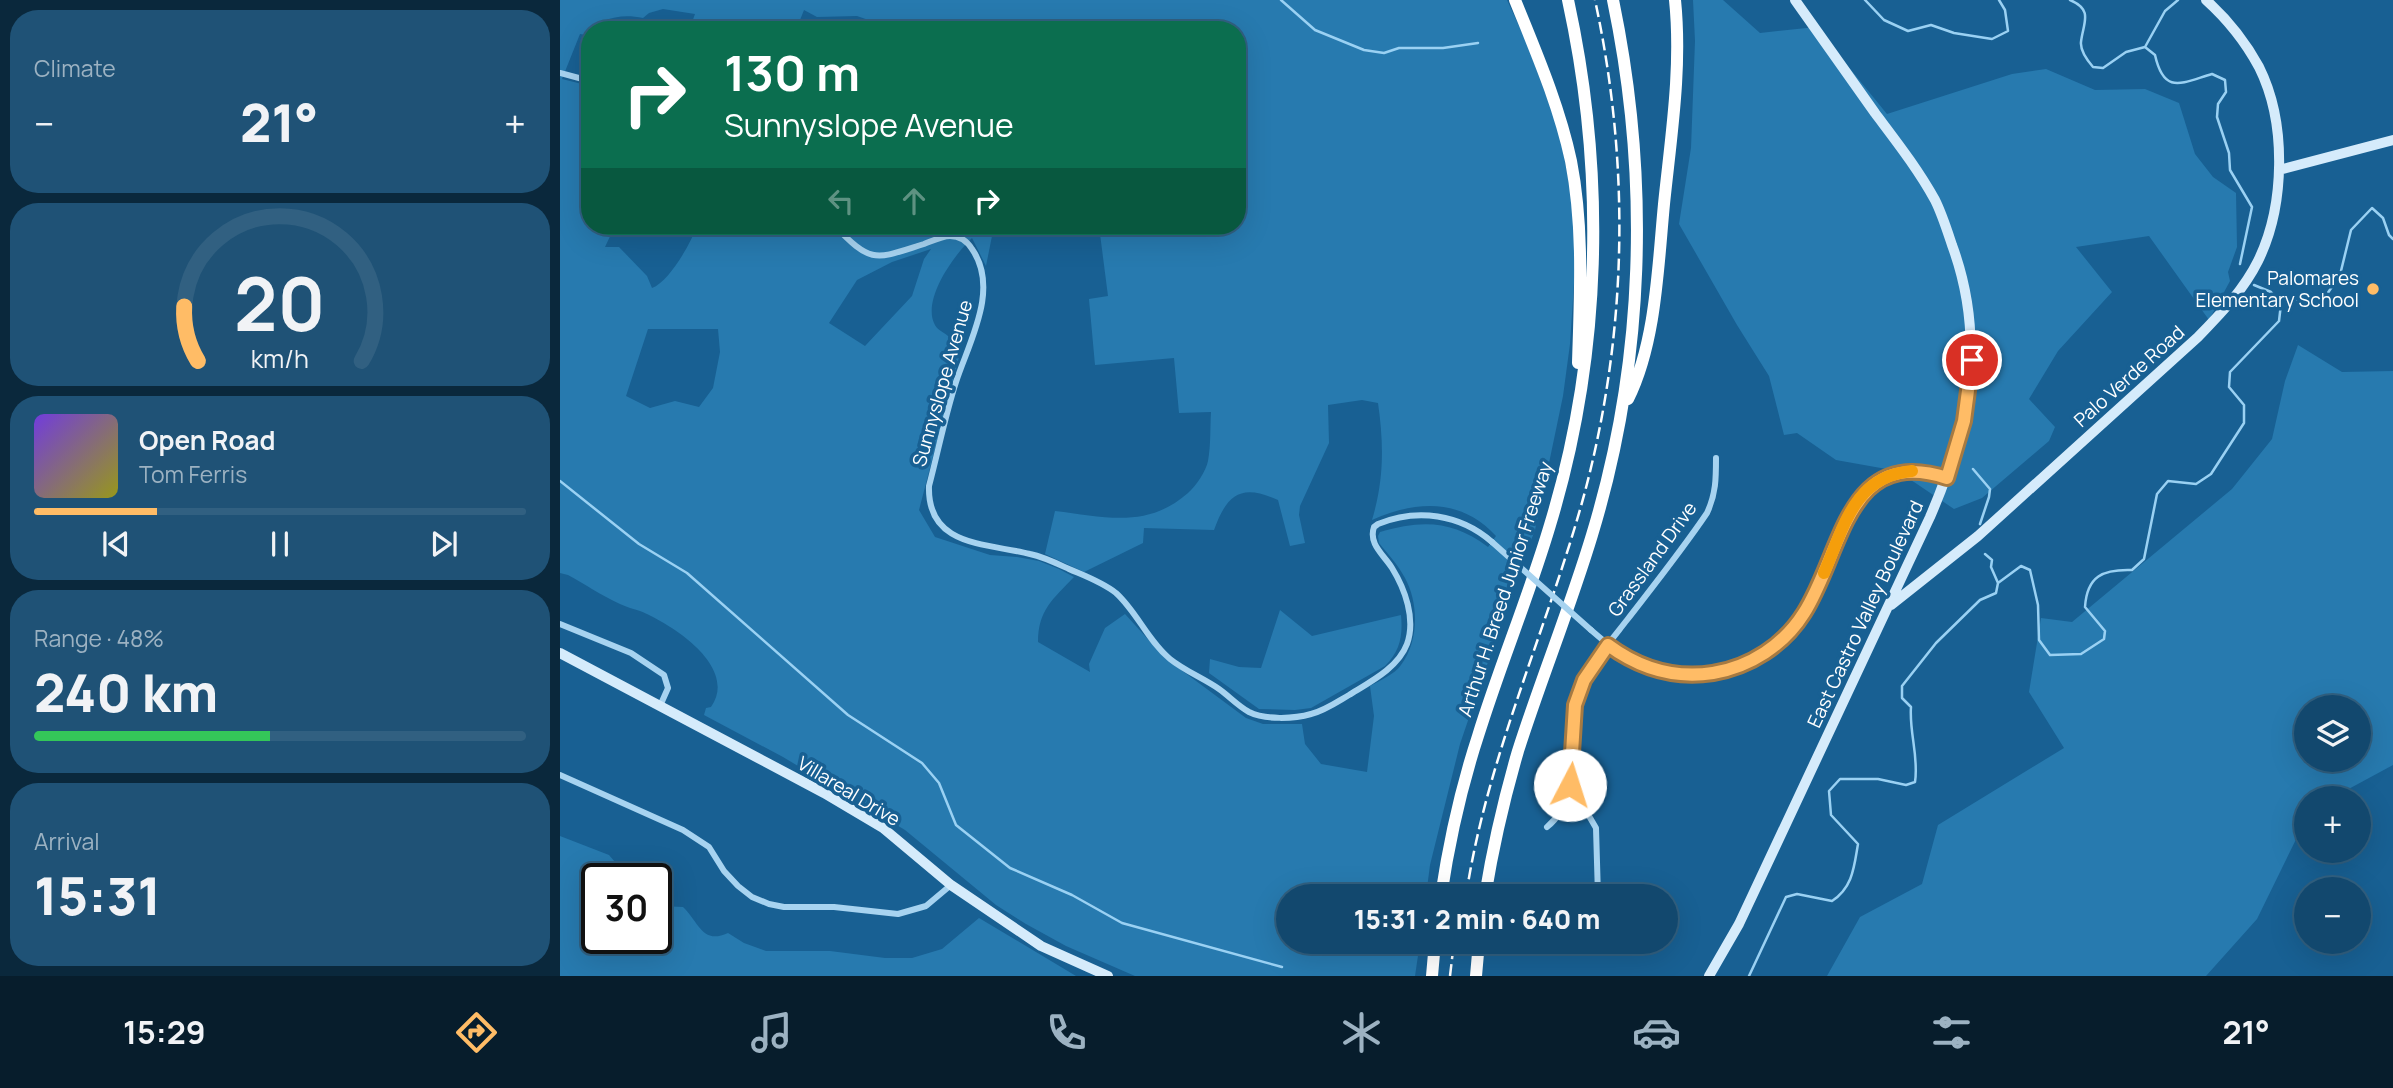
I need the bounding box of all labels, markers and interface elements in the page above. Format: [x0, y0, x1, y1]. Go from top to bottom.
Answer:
text: 130 m [724, 39, 860, 106]
icon: right [609, 49, 700, 140]
text: Climate [34, 52, 116, 84]
text: 21° [240, 87, 319, 158]
text: − [34, 97, 55, 149]
text: + [504, 97, 526, 149]
text: Sunnyslope Avenue [724, 103, 1014, 147]
icon: left [822, 182, 860, 220]
icon: ahead [895, 182, 933, 220]
icon: right [968, 182, 1006, 220]
text: 20 [234, 253, 326, 353]
place label: Palomares Elementary School [2196, 265, 2359, 313]
marker: Palomares Elementary School [2365, 281, 2381, 297]
street label: Sunnyslope Avenue [906, 297, 978, 469]
street label: Palo Verde Road [2068, 319, 2190, 433]
pin [1942, 330, 2002, 390]
text: km/h [251, 341, 309, 376]
icon: arrive [1953, 341, 1991, 379]
text: Open Road [139, 422, 275, 458]
text: Tom Ferris [139, 458, 247, 490]
street label: Arthur H. Breed Junior Freeway [1451, 458, 1559, 720]
street label: Grassland Drive [1601, 496, 1703, 622]
street label: East Castro Valley Boulevard [1801, 496, 1929, 732]
icon: previous [97, 525, 135, 563]
icon: pause [261, 525, 299, 563]
icon: next [425, 525, 463, 563]
text: Range · 48% [34, 622, 164, 654]
text: 240 km [34, 657, 218, 728]
map controls [2294, 695, 2371, 954]
button: layers [2294, 695, 2371, 772]
position arrow [1533, 748, 1607, 822]
street label: Villareal Drive [793, 750, 905, 832]
button: + [2294, 786, 2371, 863]
text: Arrival [34, 825, 100, 857]
text: 15:31 [34, 860, 161, 931]
speed limit sign: 30 [581, 863, 672, 954]
button: − [2294, 877, 2371, 954]
text: 15:31 · 2 min · 640 m [1354, 901, 1600, 937]
icon: directions [452, 1008, 501, 1057]
icon: music [747, 1008, 796, 1057]
icon: phone [1042, 1008, 1091, 1057]
icon: climate [1337, 1008, 1386, 1057]
icon: car [1632, 1008, 1681, 1057]
icon: filters [1927, 1008, 1976, 1057]
text: 15:29 [123, 1010, 206, 1054]
text: 21° [2222, 1010, 2270, 1054]

